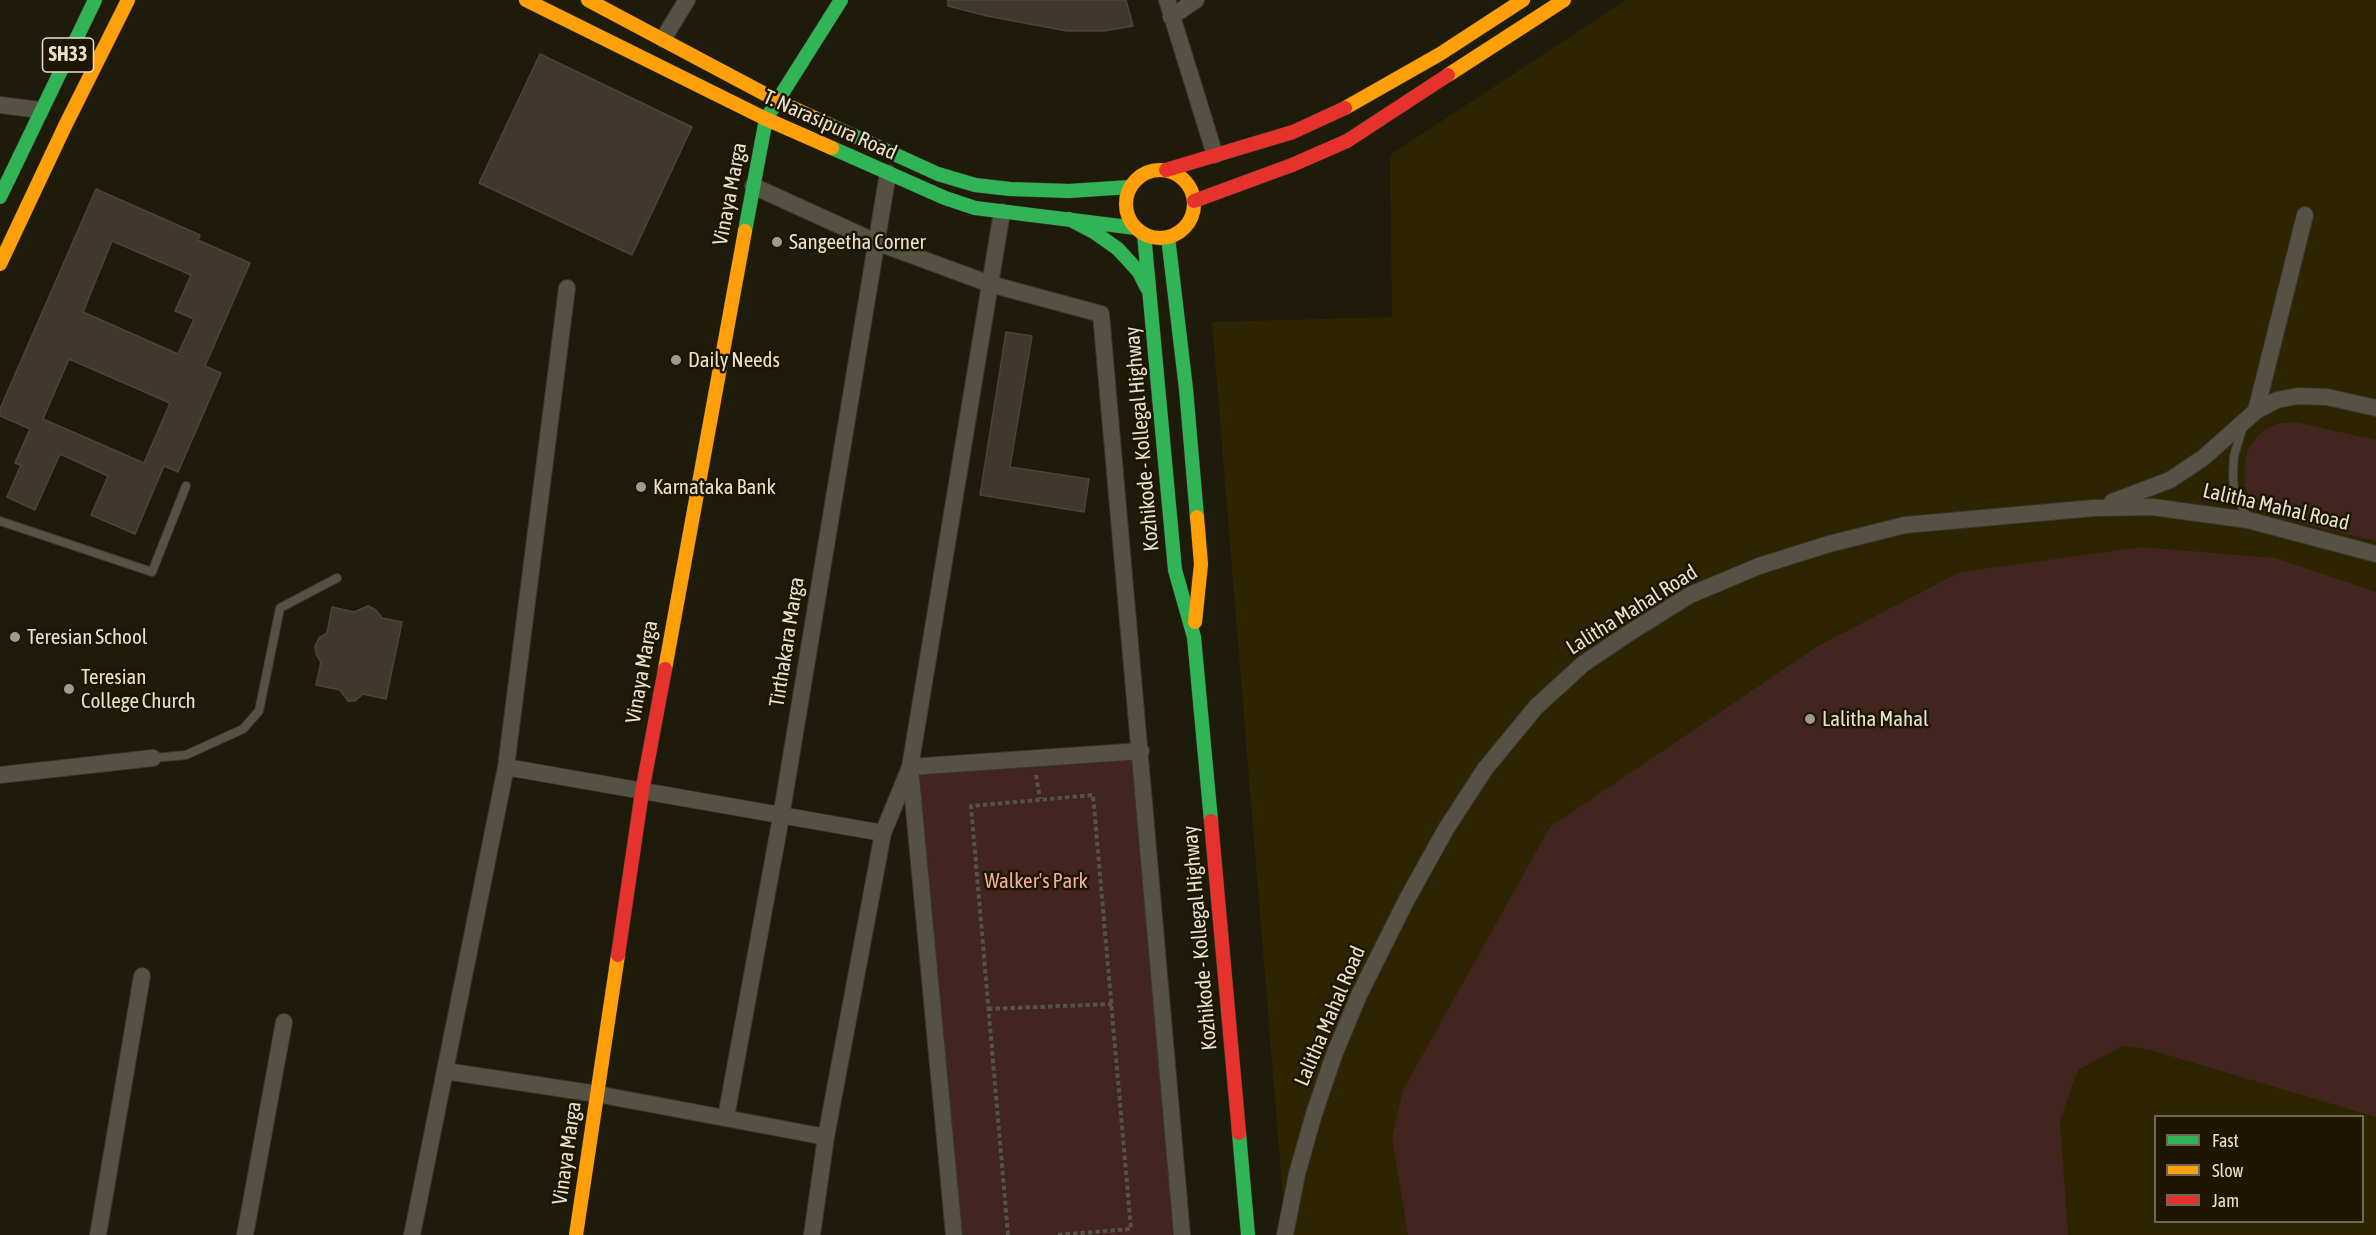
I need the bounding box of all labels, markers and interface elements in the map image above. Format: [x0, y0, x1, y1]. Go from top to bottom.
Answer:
road number: SH33 [42, 38, 94, 72]
street label: T. Narasipura Road [759, 84, 901, 166]
street label: Vinaya Marga [708, 141, 752, 247]
place label: Sangeetha Corner [789, 229, 926, 255]
marker: Sangeetha Corner [770, 235, 784, 249]
street label: Kozhikode - Kollegal Highway [1120, 326, 1164, 552]
place label: Daily Needs [688, 347, 780, 373]
marker: Daily Needs [669, 353, 683, 367]
place label: Karnataka Bank [653, 474, 776, 500]
street label: Lalitha Mahal Road [2200, 478, 2352, 536]
marker: Karnataka Bank [634, 480, 648, 494]
street label: Lalitha Mahal Road [1562, 560, 1702, 660]
street label: Tirthakara Marga [764, 575, 810, 709]
street label: Vinaya Marga [621, 619, 663, 725]
place label: Teresian School [27, 624, 147, 650]
marker: Teresian School [8, 630, 22, 644]
place label: Teresian College Church [81, 664, 196, 714]
marker: Teresian College Church [62, 682, 76, 696]
place label: Lalitha Mahal [1822, 706, 1929, 732]
marker: Lalitha Mahal [1803, 712, 1817, 726]
street label: Kozhikode - Kollegal Highway [1178, 825, 1222, 1051]
park label: Walker's Park [984, 868, 1088, 894]
street label: Lalitha Mahal Road [1289, 942, 1371, 1090]
street label: Vinaya Marga [547, 1100, 587, 1206]
legend [2154, 1115, 2364, 1223]
text: Fast [2212, 1130, 2239, 1151]
text: Slow [2212, 1160, 2243, 1181]
text: Jam [2212, 1190, 2239, 1211]

